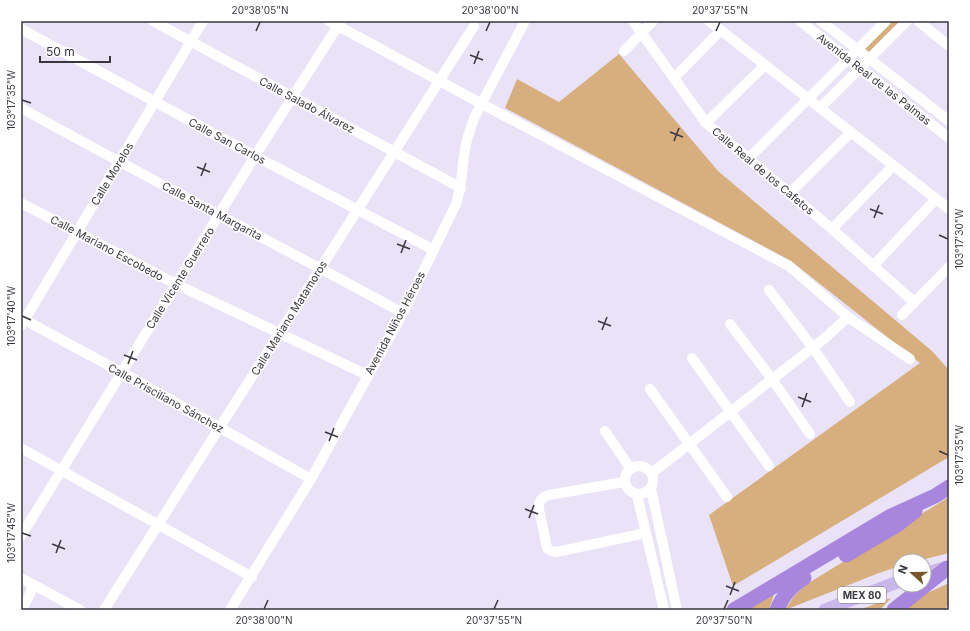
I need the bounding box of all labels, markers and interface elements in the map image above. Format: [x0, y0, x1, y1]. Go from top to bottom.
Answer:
text: 20°38'05"N [232, 4, 288, 16]
text: 20°38'00"N [461, 4, 519, 16]
text: 20°37'55"N [692, 4, 748, 16]
street label: Avenida Real de las Palmas [814, 30, 934, 128]
scale bar [40, 38, 110, 64]
text: 50 m [46, 44, 75, 59]
text: 103°17'35"W [5, 70, 17, 130]
street label: Calle Salado Álvarez [257, 74, 357, 136]
street label: Calle San Carlos [186, 115, 268, 167]
street label: Calle Real de los Cafetos [709, 124, 817, 218]
street label: Calle Morelos [88, 140, 136, 208]
street label: Calle Santa Margarita [159, 179, 265, 243]
text: 103°17'30"W [953, 209, 965, 269]
street label: Calle Mariano Escobedo [48, 212, 166, 284]
street label: Calle Vicente Guerrero [143, 224, 217, 332]
street label: Calle Mariano Matamoros [248, 258, 330, 378]
street label: Avenida Niños Héroes [362, 269, 428, 377]
text: 103°17'40"W [5, 286, 17, 346]
street label: Calle Prisciliano Sánchez [106, 360, 226, 436]
text: 103°17'35"W [953, 425, 965, 485]
text: 103°17'45"W [5, 503, 17, 563]
north arrow [892, 553, 932, 593]
text: N [895, 563, 911, 576]
road number: MEX 80 [838, 587, 886, 603]
text: 20°38'00"N [235, 614, 293, 626]
text: 20°37'55"N [466, 614, 522, 626]
text: 20°37'50"N [696, 614, 752, 626]

